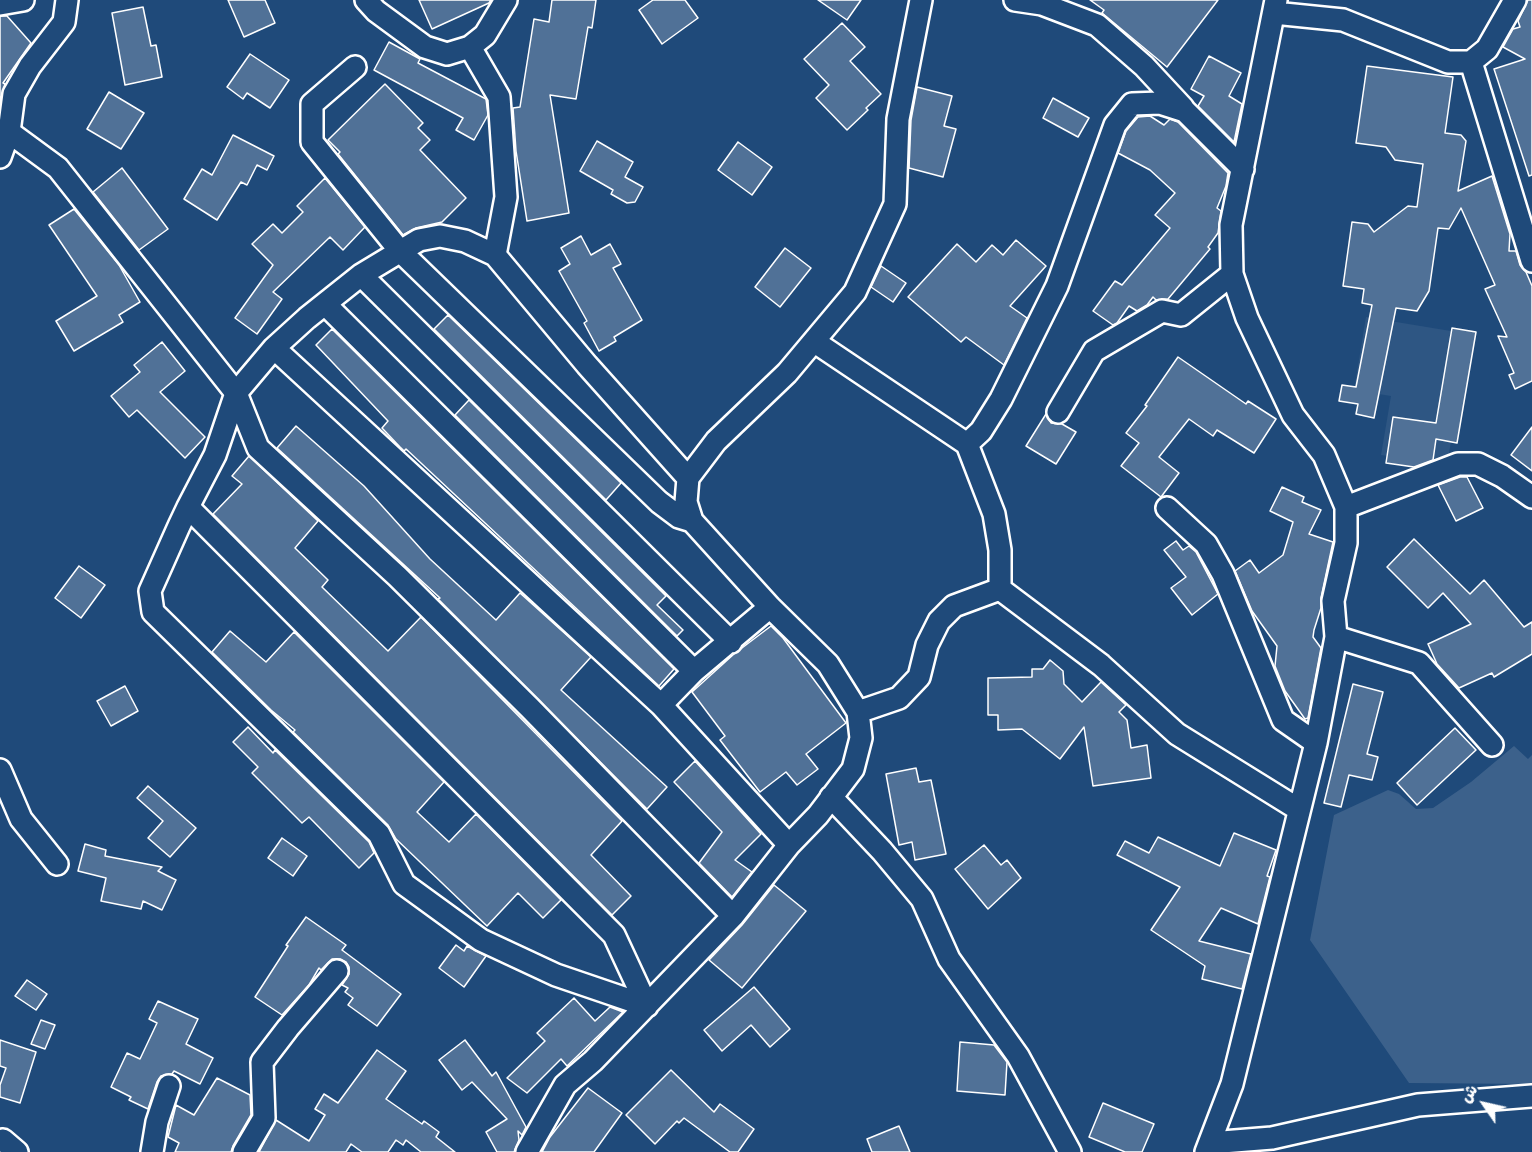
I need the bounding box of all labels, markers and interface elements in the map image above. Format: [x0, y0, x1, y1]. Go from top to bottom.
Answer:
north arrow [1454, 1074, 1514, 1134]
text: ش [1455, 1080, 1483, 1107]

